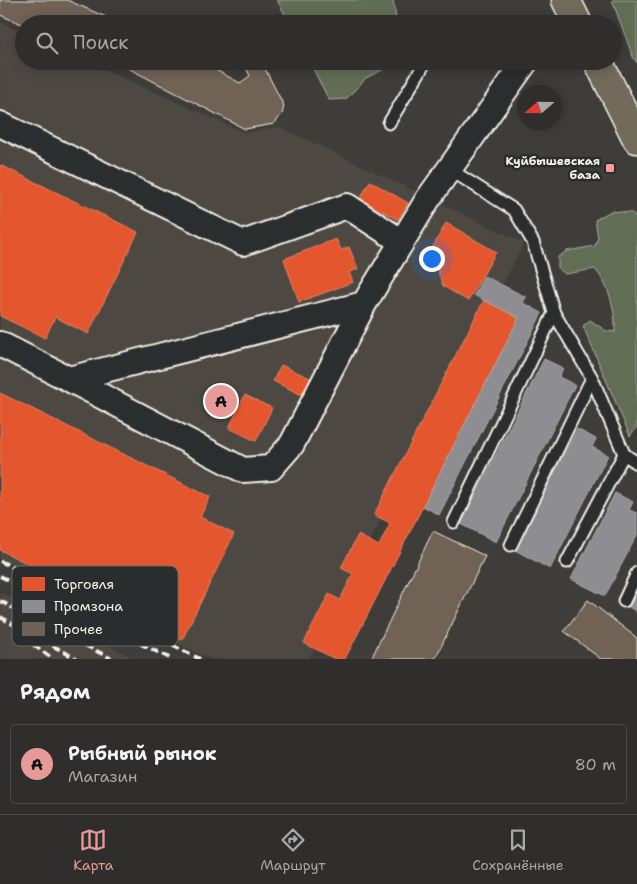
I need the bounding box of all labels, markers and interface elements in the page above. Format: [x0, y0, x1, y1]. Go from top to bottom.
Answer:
search box [15, 15, 622, 70]
icon: search [33, 29, 61, 57]
text: Поиск [73, 30, 128, 55]
north arrow [517, 85, 562, 130]
place label: Куйбышевская база [505, 153, 601, 183]
marker: Куйбышевская база [604, 162, 616, 174]
your location [419, 246, 445, 272]
pin: A [205, 382, 237, 420]
legend [12, 566, 178, 646]
text: Торговля [54, 575, 114, 593]
text: Промзона [54, 597, 123, 615]
text: Прочее [54, 620, 103, 638]
text: Рядом [20, 678, 90, 706]
text: Рыбный рынок [68, 741, 217, 766]
text: A [31, 754, 43, 775]
text: 80 m [575, 754, 616, 775]
text: Магазин [68, 766, 137, 787]
tab: Карта [73, 826, 113, 874]
tab: Маршрут [260, 826, 325, 874]
tab: Сохранённые [472, 826, 564, 874]

